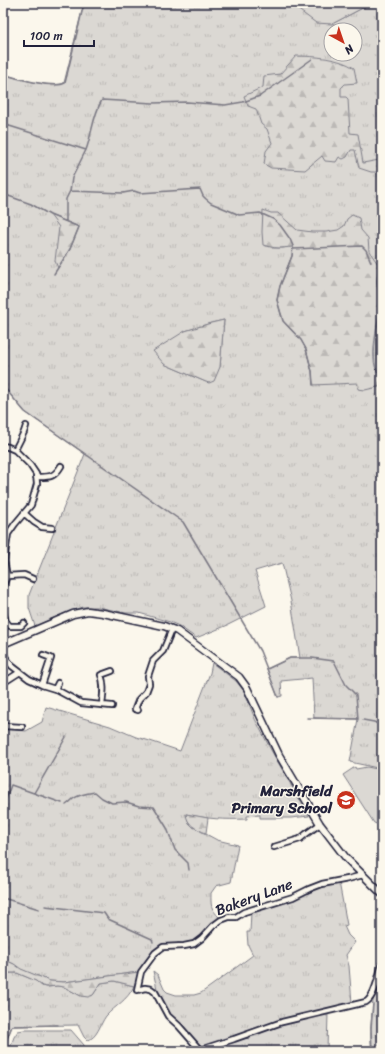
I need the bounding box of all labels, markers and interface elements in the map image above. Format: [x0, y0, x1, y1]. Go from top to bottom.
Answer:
scale bar [24, 22, 94, 48]
north arrow [323, 22, 363, 62]
text: 100 m [30, 25, 63, 47]
text: N [340, 39, 359, 59]
place label: Marshfield Primary School [231, 778, 333, 821]
school or university icon: Marshfield Primary School [335, 789, 357, 811]
street label: Bakery Lane [212, 871, 297, 923]

